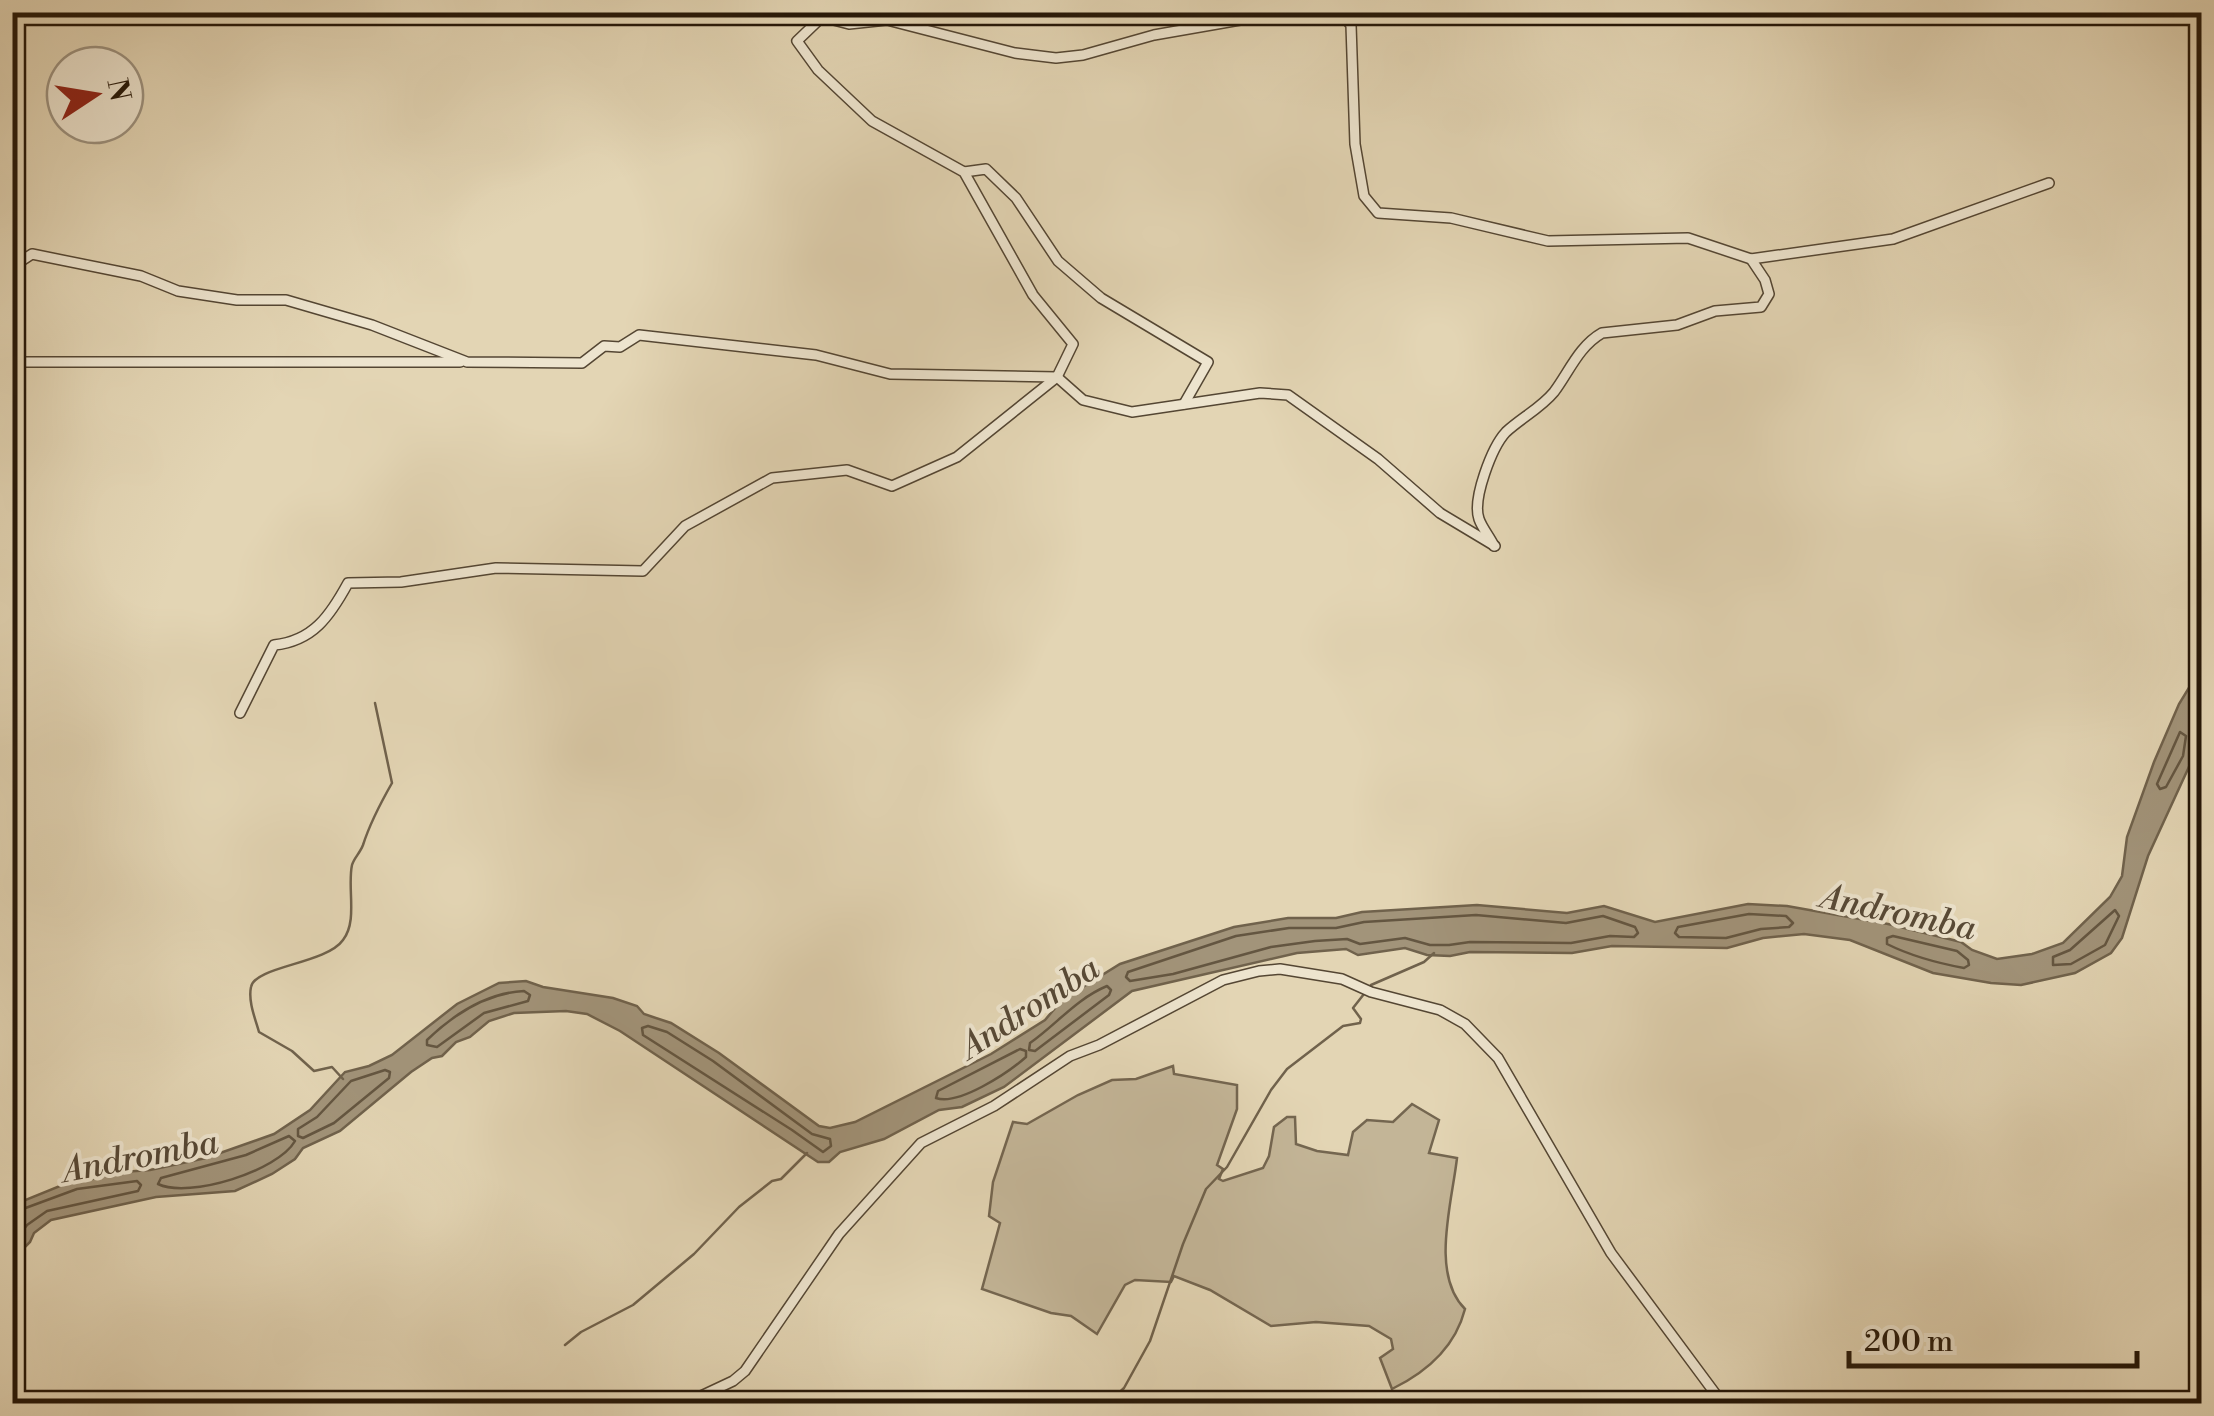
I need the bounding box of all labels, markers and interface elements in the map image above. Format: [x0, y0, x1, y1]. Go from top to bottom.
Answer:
north arrow [45, 45, 145, 145]
text: N [99, 76, 137, 105]
water label: Andromba [1812, 875, 1980, 951]
water label: Andromba [949, 947, 1108, 1071]
water label: Andromba [55, 1121, 222, 1194]
scale bar [1849, 1306, 2136, 1368]
text: 200 m [1864, 1323, 1953, 1361]

